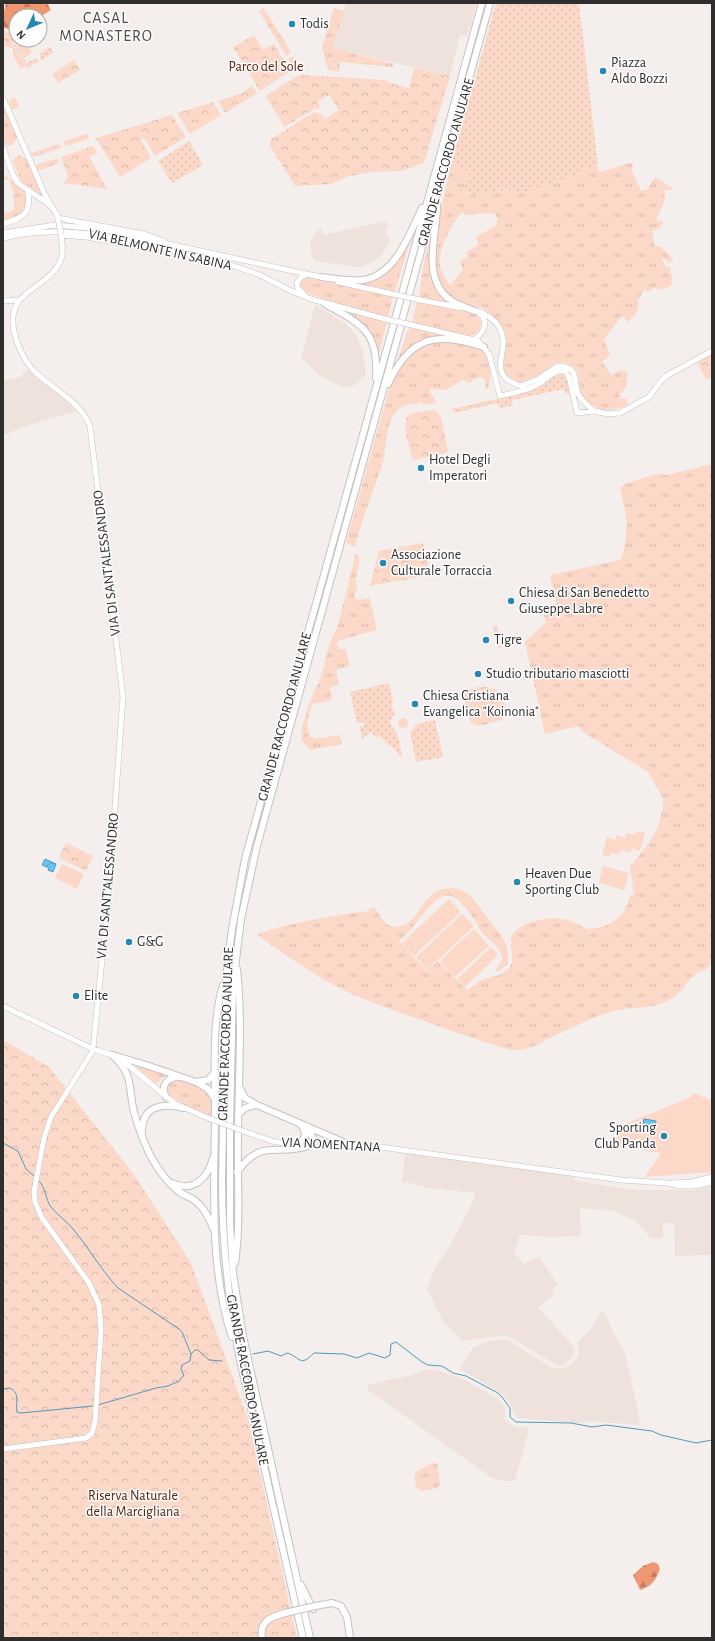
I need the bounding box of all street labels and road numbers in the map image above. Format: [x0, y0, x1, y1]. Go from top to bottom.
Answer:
street label: GRANDE RACCORDO ANULARE [415, 76, 477, 248]
street label: VIA BELMONTE IN SABINA [87, 227, 233, 273]
street label: VIA DI SANT'ALESSANDRO [91, 489, 123, 637]
street label: GRANDE RACCORDO ANULARE [256, 631, 314, 803]
street label: VIA DI SANT'ALESSANDRO [95, 812, 121, 960]
street label: GRANDE RACCORDO ANULARE [216, 947, 236, 1121]
street label: VIA NOMENTANA [281, 1135, 381, 1155]
street label: GRANDE RACCORDO ANULARE [224, 1293, 271, 1467]

